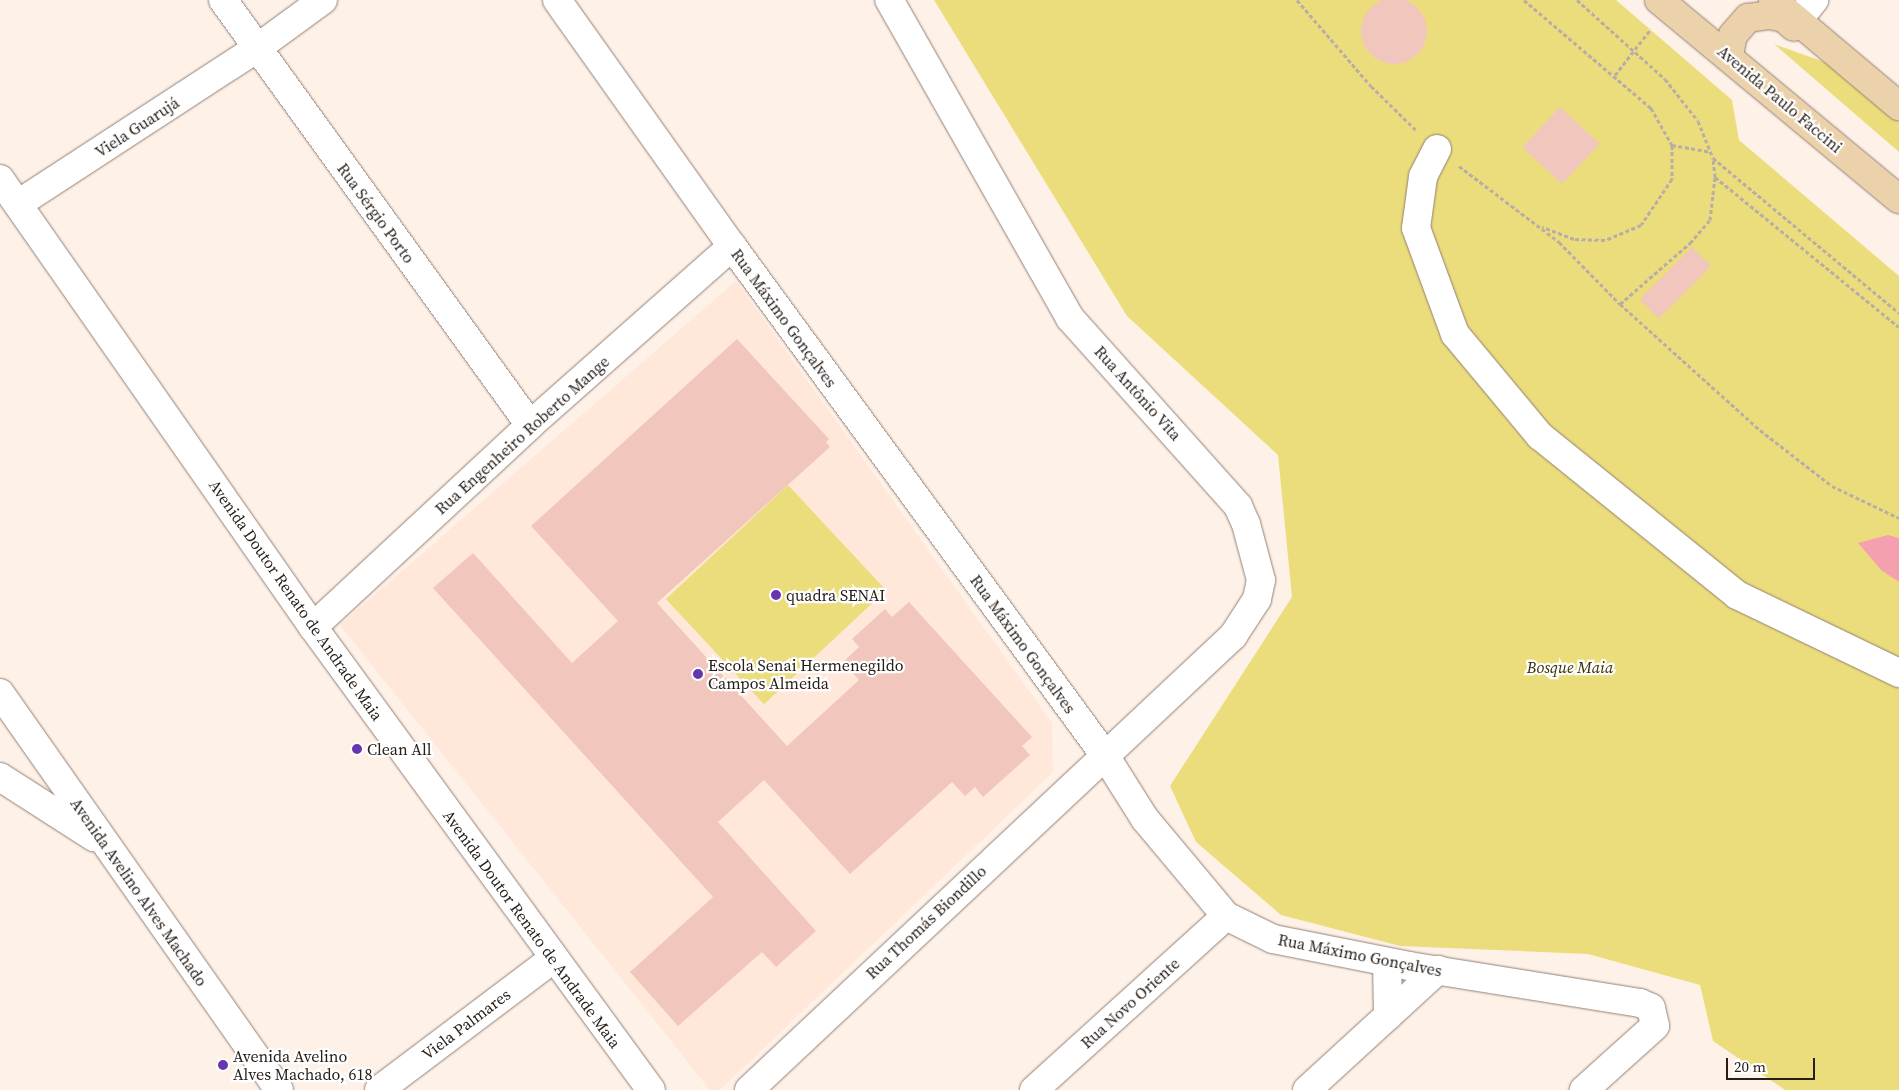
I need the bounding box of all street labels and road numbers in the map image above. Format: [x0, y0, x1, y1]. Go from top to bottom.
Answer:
street label: Avenida Paulo Faccini [1714, 41, 1846, 157]
street label: Viela Guarujá [91, 93, 183, 161]
street label: Rua Sérgio Porto [333, 159, 419, 267]
street label: Rua Máximo Gonçalves [727, 245, 841, 391]
street label: Rua Antônio Vita [1090, 342, 1186, 444]
street label: Rua Engenheiro Roberto Mange [431, 352, 613, 518]
street label: Avenida Doutor Renato de Andrade Maia [205, 476, 387, 724]
street label: Rua Máximo Gonçalves [966, 571, 1080, 717]
street label: Avenida Avelino Alves Machado [67, 794, 211, 990]
street label: Avenida Doutor Renato de Andrade Maia [439, 806, 625, 1052]
street label: Rua Thomás Biondillo [862, 861, 990, 983]
street label: Rua Máximo Gonçalves [1276, 930, 1444, 980]
street label: Rua Novo Oriente [1077, 954, 1183, 1052]
street label: Viela Palmares [418, 984, 514, 1064]

